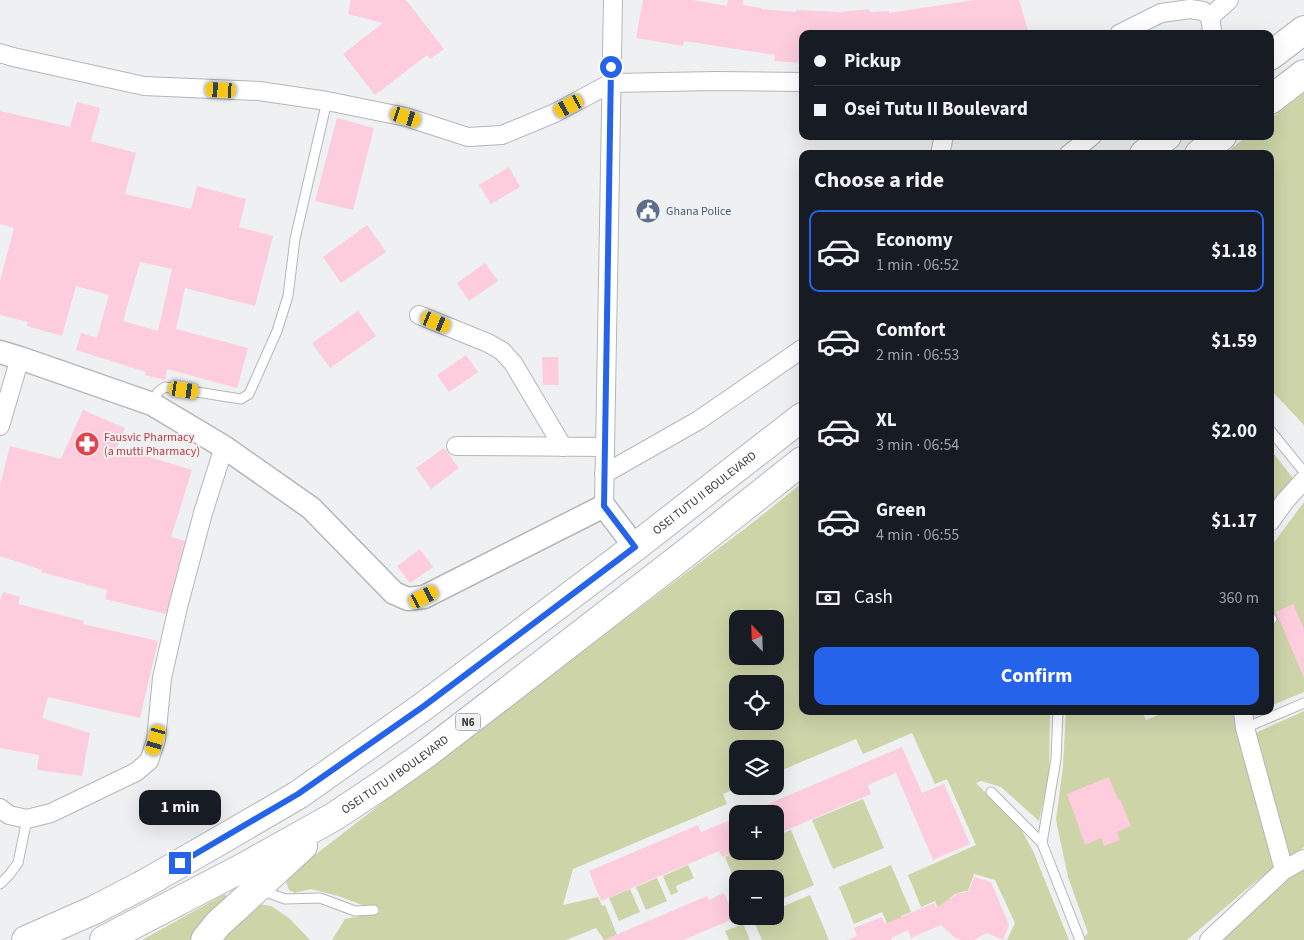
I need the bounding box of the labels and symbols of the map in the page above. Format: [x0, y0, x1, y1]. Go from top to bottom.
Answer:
route start [600, 56, 622, 78]
car [205, 82, 236, 98]
car [552, 92, 585, 120]
car [389, 105, 422, 129]
public building icon: Ghana Police [635, 198, 661, 224]
place label: Ghana Police [666, 203, 731, 220]
car [419, 309, 452, 335]
car [168, 380, 199, 400]
place label: Fausvic Pharmacy (a mutti Pharmacy) [104, 429, 200, 460]
pharmacy icon: Fausvic Pharmacy (a mutti Pharmacy) [74, 431, 100, 457]
street label: OSEI TUTU II BOULEVARD [649, 447, 760, 539]
car [407, 584, 440, 610]
north arrow [729, 610, 784, 665]
road number: N6 [456, 714, 480, 730]
car [144, 724, 167, 756]
street label: OSEI TUTU II BOULEVARD [338, 731, 452, 818]
callout: 1 min [139, 790, 221, 826]
route end [169, 852, 191, 874]

